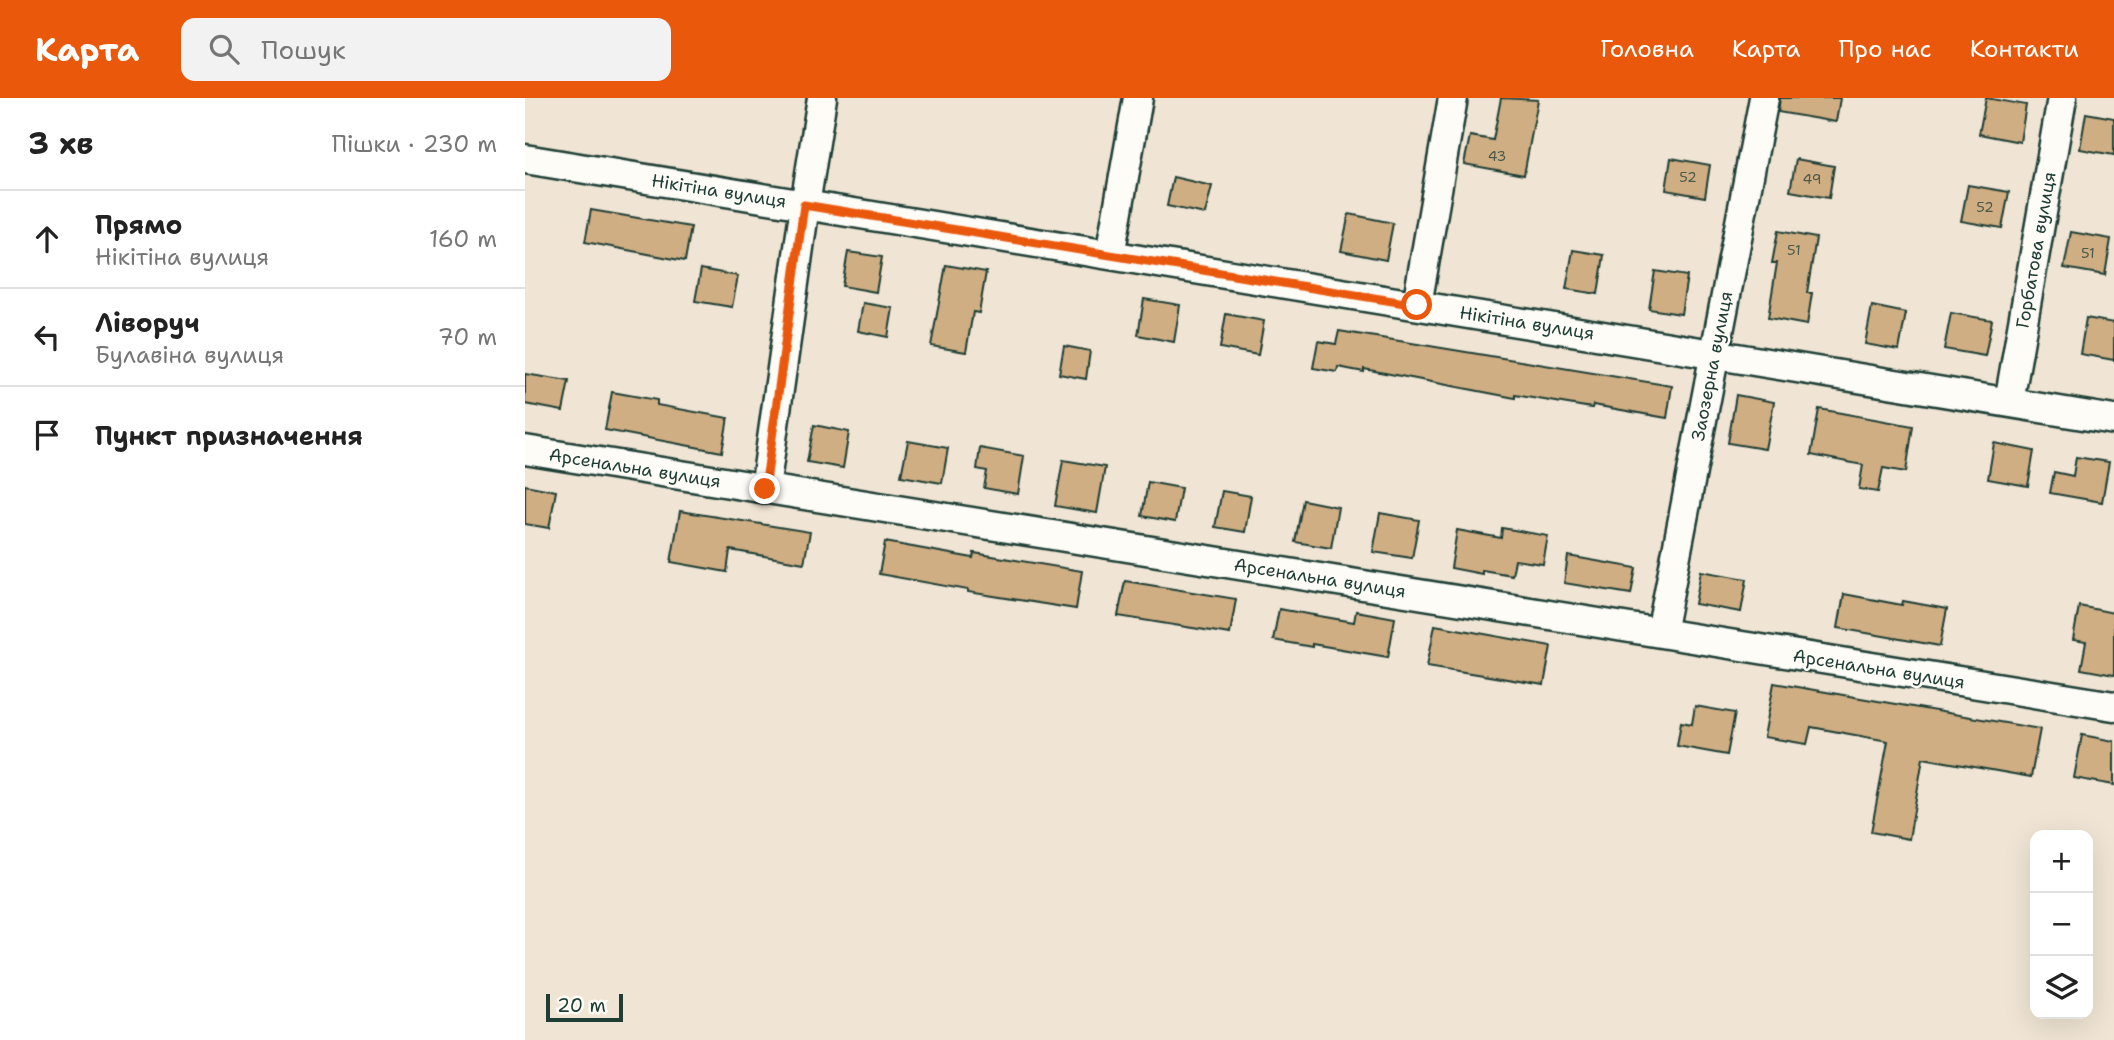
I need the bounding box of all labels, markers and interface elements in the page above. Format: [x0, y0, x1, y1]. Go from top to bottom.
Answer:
search box [181, 18, 671, 81]
text: Карта [35, 27, 139, 72]
icon: search [205, 30, 243, 68]
text: Пошук [261, 32, 346, 67]
text: Головна [1600, 33, 1694, 65]
text: Карта [1732, 33, 1801, 65]
text: Про нас [1839, 33, 1932, 65]
text: Контакти [1970, 33, 2079, 65]
text: 3 хв [28, 123, 93, 164]
text: Пішки · 230 m [332, 129, 497, 159]
house number: 43 [1488, 147, 1506, 165]
street label: Нікітіна вулиця [650, 168, 788, 214]
house number: 52 [1679, 168, 1697, 186]
house number: 49 [1803, 170, 1822, 188]
street label: Горбатова вулиця [2010, 170, 2062, 330]
house number: 52 [1976, 198, 1994, 216]
text: Прямо [95, 207, 183, 242]
icon: ahead [28, 220, 66, 258]
text: 160 m [429, 224, 497, 254]
house number: 51 [1787, 241, 1801, 259]
text: Нікітіна вулиця [95, 242, 269, 272]
house number: 51 [2081, 244, 2095, 262]
route start [1401, 289, 1432, 320]
street label: Заозерна вулиця [1686, 289, 1738, 443]
street label: Нікітіна вулиця [1458, 300, 1596, 346]
text: Ліворуч [95, 305, 200, 340]
icon: left [28, 318, 66, 356]
text: 70 m [438, 322, 497, 352]
text: Булавіна вулиця [95, 340, 284, 370]
icon: arrive [28, 416, 66, 454]
text: Пункт призначення [95, 418, 363, 453]
street label: Арсенальна вулиця [547, 443, 723, 493]
route end [749, 473, 780, 504]
street label: Арсенальна вулиця [1232, 553, 1408, 603]
street label: Арсенальна вулиця [1791, 644, 1967, 694]
map controls [2030, 830, 2093, 1019]
button: + [2030, 830, 2093, 893]
button: − [2030, 893, 2093, 956]
button: layers [2030, 956, 2093, 1019]
scale bar [546, 991, 623, 1023]
text: 20 m [557, 993, 606, 1018]

